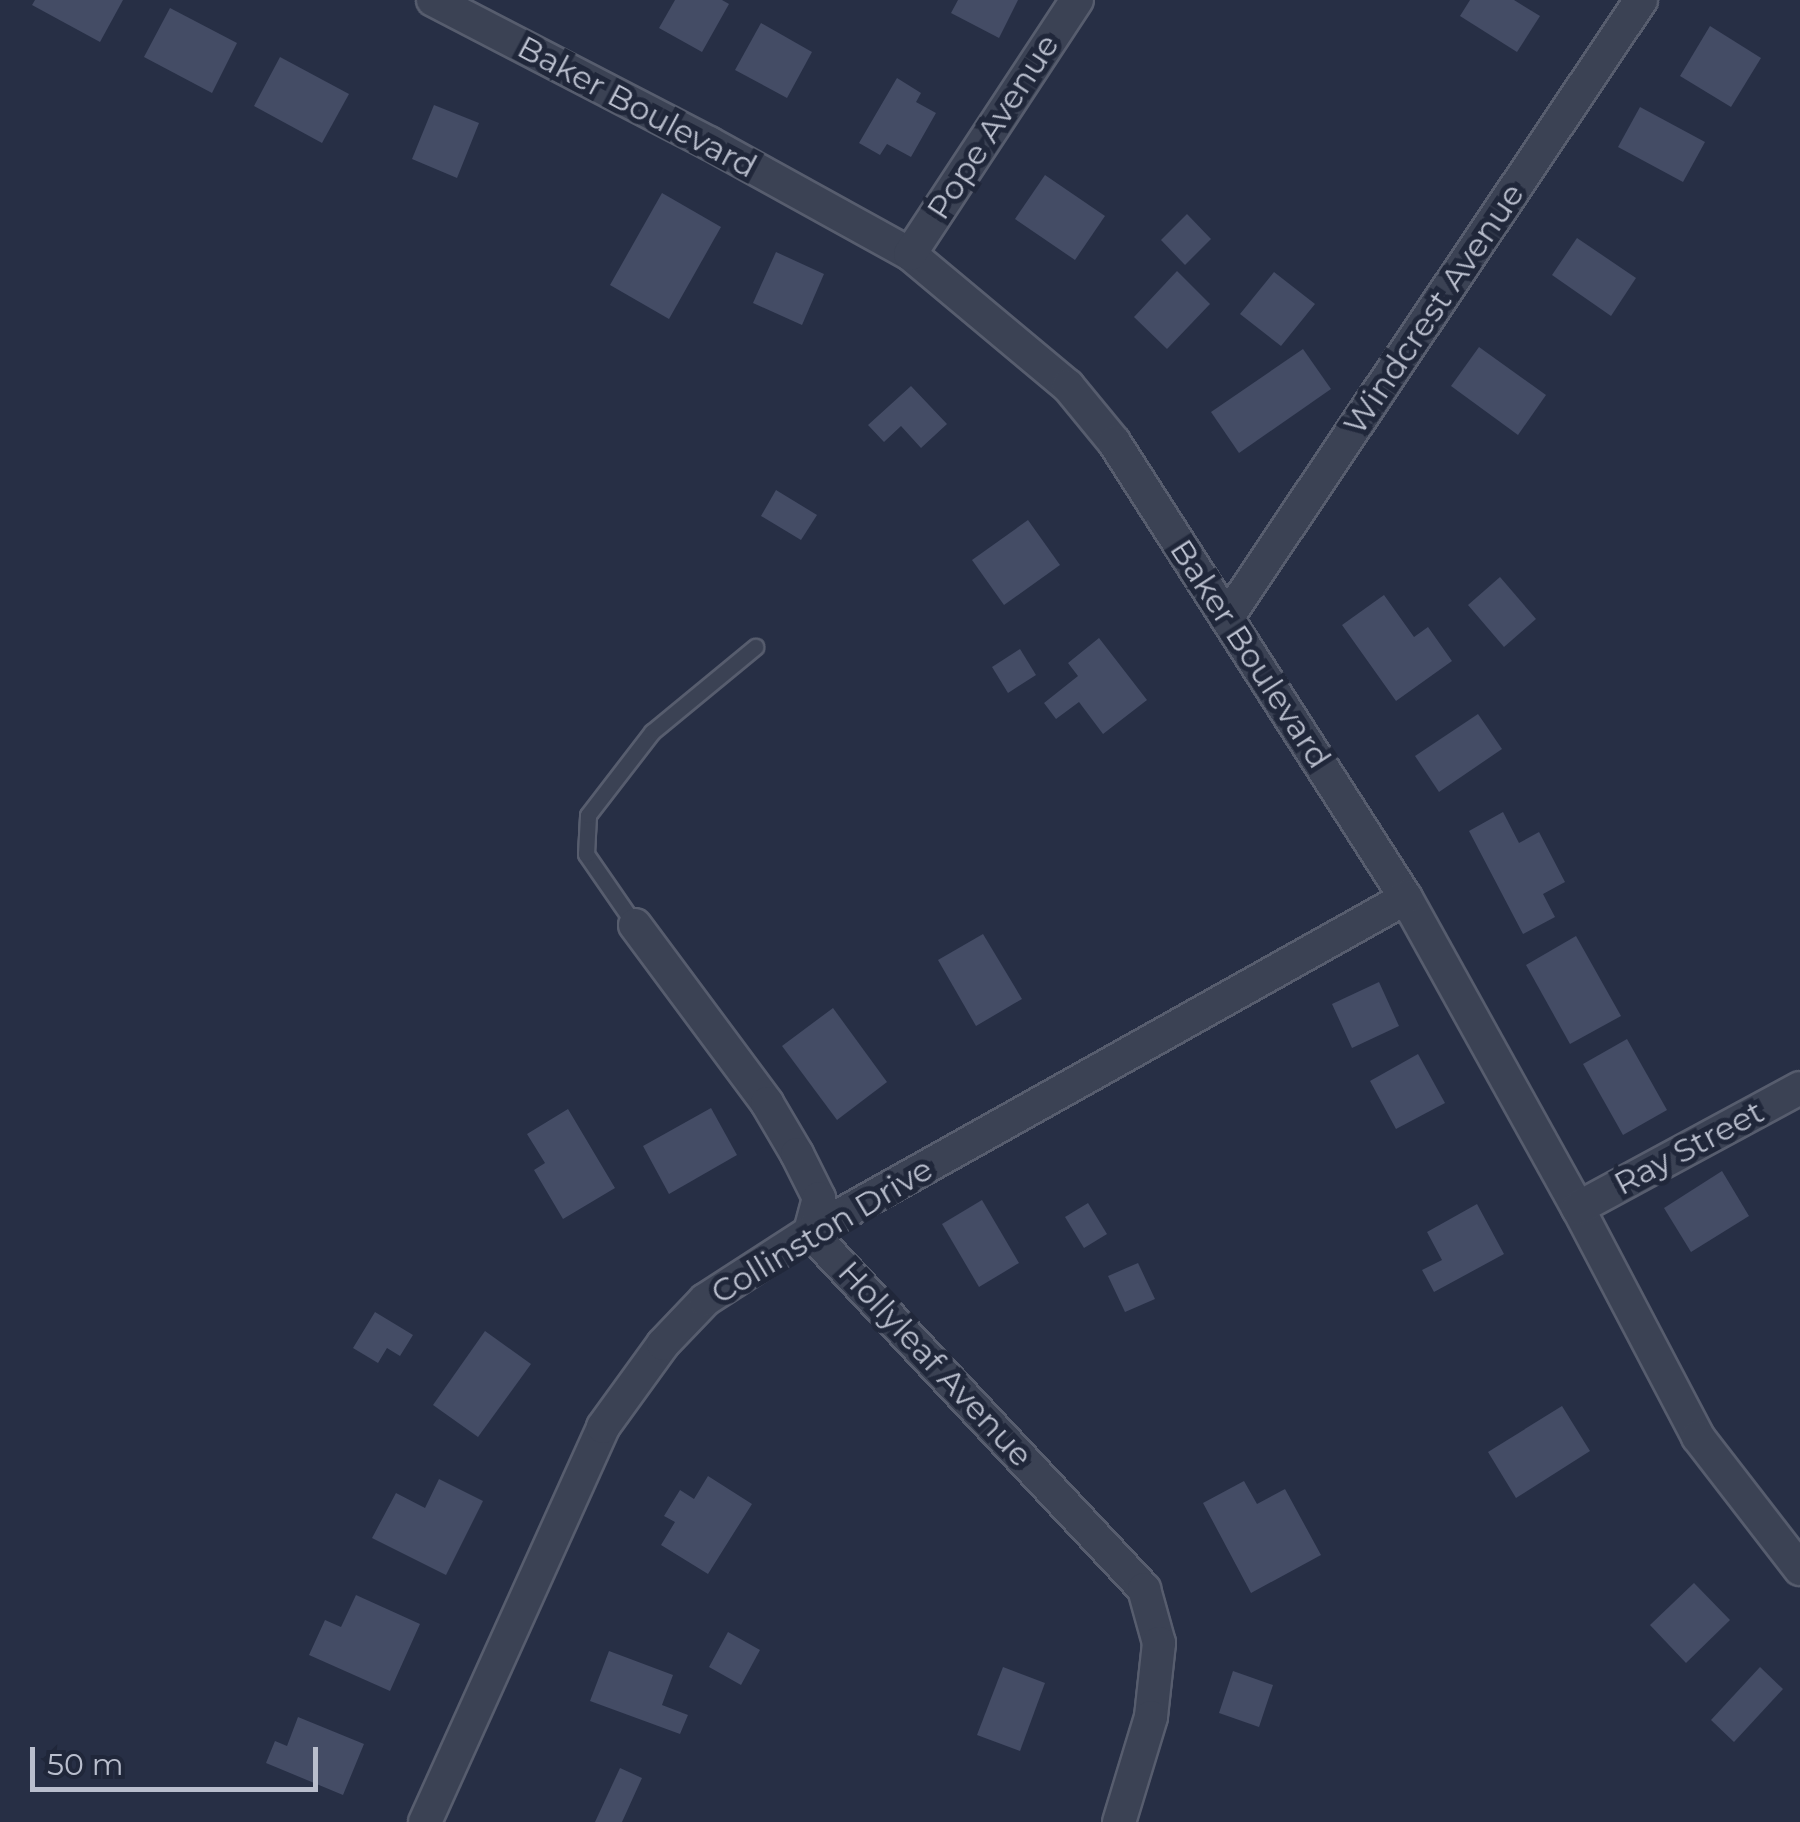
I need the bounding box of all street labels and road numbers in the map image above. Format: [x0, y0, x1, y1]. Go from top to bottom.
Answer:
street label: Pope Avenue [919, 27, 1067, 227]
street label: Baker Boulevard [511, 28, 763, 186]
street label: Windcrest Avenue [1336, 176, 1532, 442]
street label: Baker Boulevard [1162, 532, 1338, 776]
street label: Ray Street [1608, 1093, 1770, 1203]
street label: Collinston Drive [704, 1150, 940, 1312]
street label: Hollyleaf Avenue [830, 1253, 1040, 1475]

